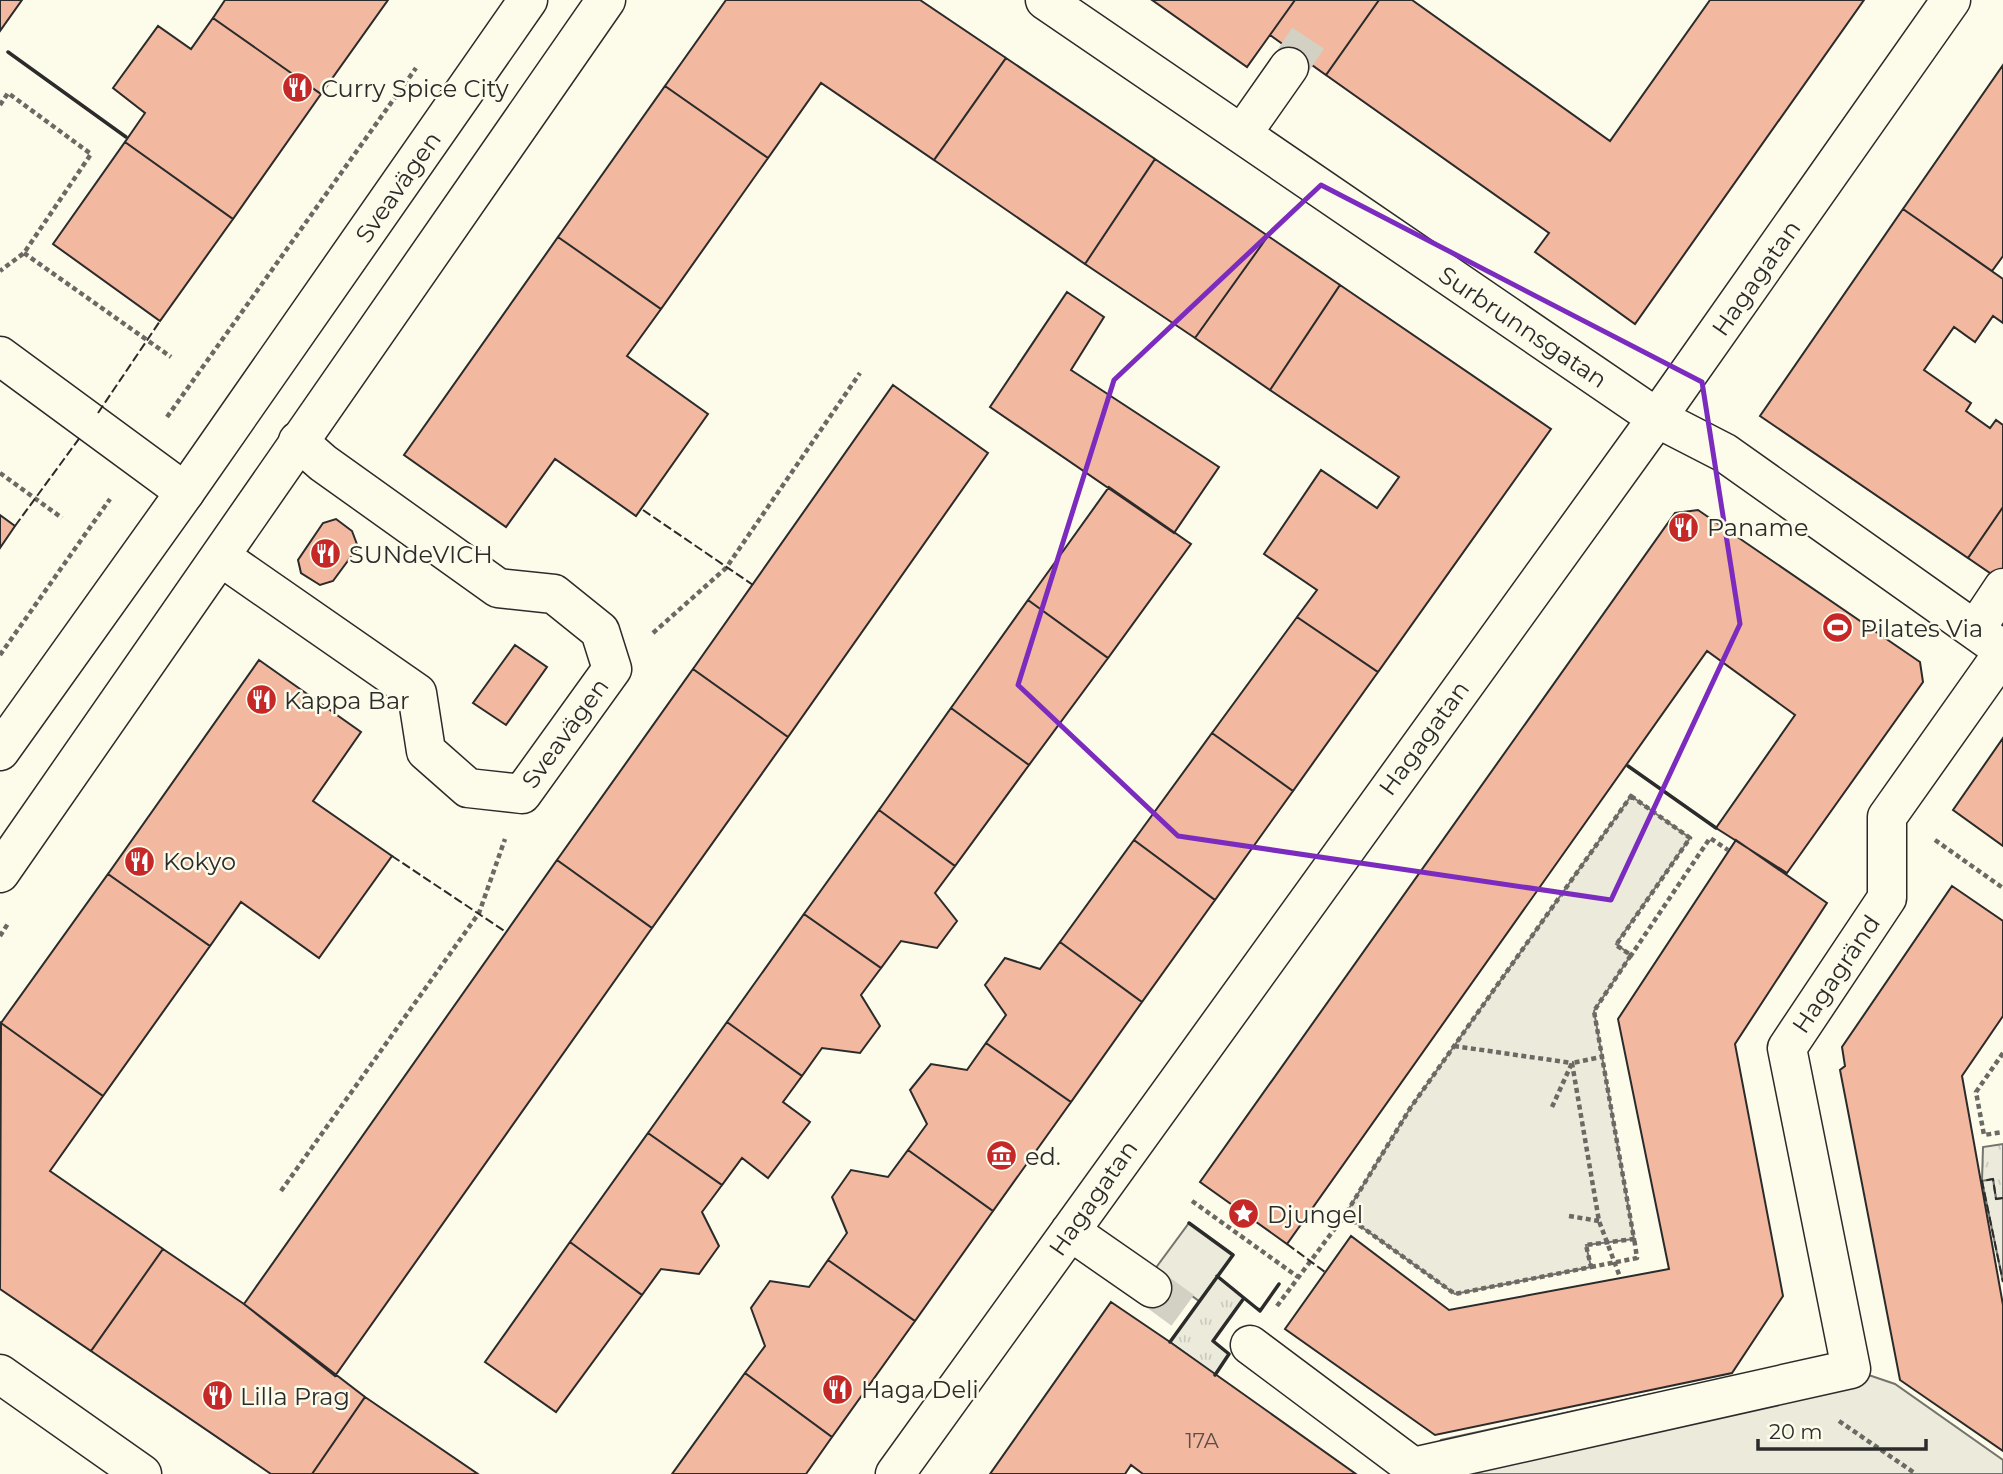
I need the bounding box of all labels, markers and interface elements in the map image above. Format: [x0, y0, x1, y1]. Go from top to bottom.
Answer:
restaurant icon: Curry Spice City [281, 71, 315, 105]
place label: Curry Spice City [321, 74, 509, 103]
street label: Sveavägen [349, 126, 447, 248]
street label: Hagagatan [1706, 215, 1806, 341]
street label: Surbrunnsgatan [1433, 260, 1613, 394]
restaurant icon: Paname [1667, 510, 1701, 544]
place label: Paname [1707, 513, 1808, 542]
restaurant icon: SUNdeVICH [309, 537, 343, 571]
place label: SUNdeVICH [349, 540, 493, 569]
sports icon: Pilates Via [1820, 611, 1854, 645]
place label: Pilates Via [1860, 614, 1983, 643]
street label: Sveavägen [515, 672, 615, 794]
street label: Hagagatan [1373, 675, 1475, 801]
restaurant icon: Kappa Bar [244, 683, 278, 717]
place label: Kappa Bar [284, 686, 410, 715]
restaurant icon: Kokyo [123, 844, 157, 878]
place label: Kokyo [163, 847, 236, 876]
street label: Hagagränd [1786, 910, 1886, 1038]
street label: Hagagatan [1043, 1135, 1143, 1261]
museum icon: ed. [985, 1139, 1019, 1173]
place label: ed. [1025, 1142, 1061, 1171]
place icon: Djungel [1227, 1197, 1261, 1231]
place label: Djungel [1267, 1200, 1363, 1229]
restaurant icon: Haga Deli [821, 1372, 855, 1406]
place label: Haga Deli [861, 1375, 979, 1404]
restaurant icon: Lilla Prag [200, 1379, 234, 1413]
place label: Lilla Prag [240, 1382, 350, 1411]
scale bar [1758, 1408, 1926, 1452]
text: 20 m [1769, 1419, 1823, 1444]
house number: 17A [1185, 1428, 1220, 1453]

